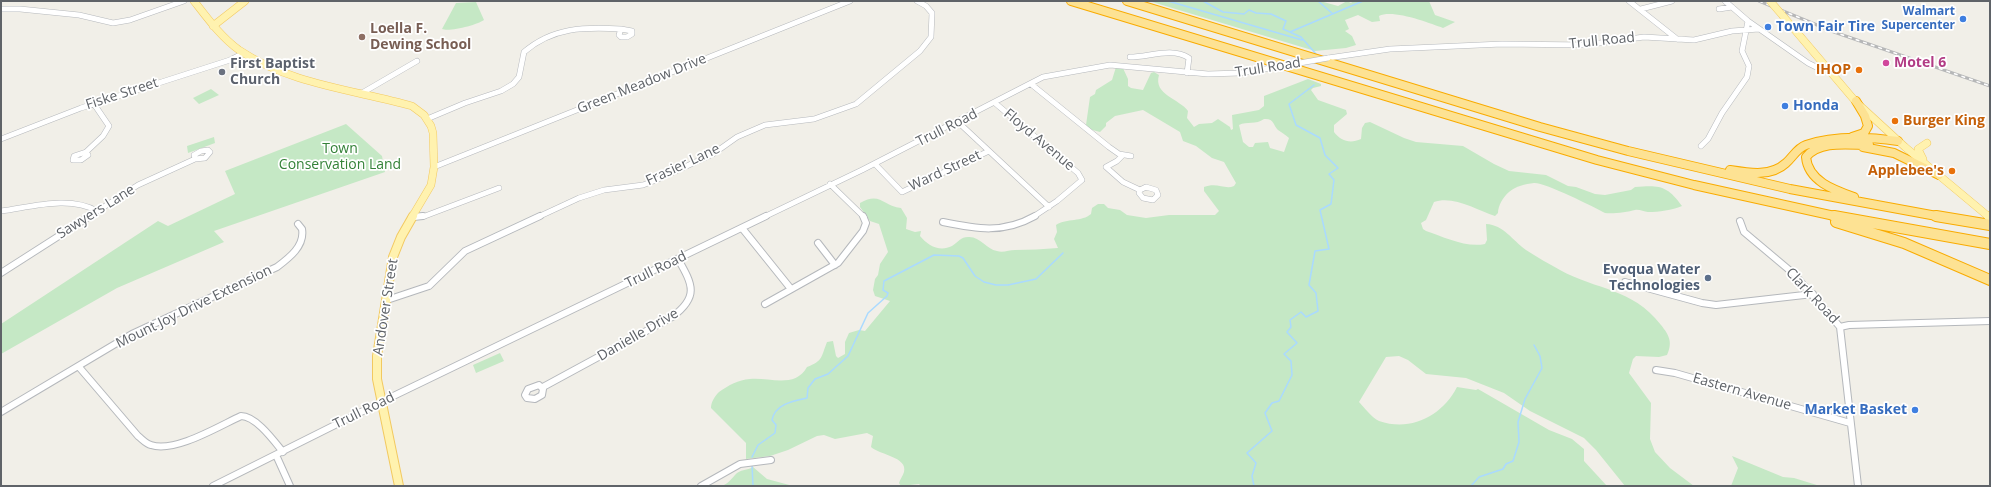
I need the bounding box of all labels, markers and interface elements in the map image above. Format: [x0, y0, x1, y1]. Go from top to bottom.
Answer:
place label: Walmart Supercenter [1881, 5, 1955, 33]
marker: Walmart Supercenter [1958, 14, 1968, 24]
place label: Town Fair Tire [1776, 19, 1875, 35]
place label: Loella F. Dewing School [370, 21, 471, 54]
marker: Town Fair Tire [1763, 22, 1773, 32]
street label: Trull Road [1568, 29, 1636, 53]
marker: Loella F. Dewing School [357, 32, 367, 42]
street label: Green Meadow Drive [575, 50, 709, 118]
street label: Trull Road [1234, 55, 1302, 81]
place label: Motel 6 [1894, 55, 1946, 71]
place label: First Baptist Church [230, 56, 315, 88]
marker: Motel 6 [1881, 58, 1891, 68]
place label: IHOP [1816, 62, 1851, 78]
marker: IHOP [1854, 65, 1864, 75]
marker: First Baptist Church [217, 67, 227, 77]
street label: Fiske Street [84, 74, 160, 114]
place label: Honda [1793, 98, 1839, 114]
marker: Honda [1780, 101, 1790, 111]
street label: Trull Road [914, 106, 980, 150]
street label: Floyd Avenue [1000, 106, 1078, 174]
place label: Burger King [1903, 113, 1985, 129]
marker: Burger King [1890, 116, 1900, 126]
park label: Town Conservation Land [279, 141, 401, 174]
street label: Frasier Lane [643, 141, 723, 189]
street label: Ward Street [906, 147, 984, 195]
place label: Applebee's [1868, 163, 1944, 179]
marker: Applebee's [1947, 166, 1957, 176]
street label: Sawyers Lane [54, 181, 138, 243]
street label: Trull Road [623, 248, 689, 292]
street label: Andover Street [370, 257, 402, 357]
street label: Mount Joy Drive Extension [113, 262, 275, 352]
place label: Evoqua Water Technologies [1603, 262, 1700, 294]
street label: Clark Road [1782, 265, 1842, 327]
marker: Evoqua Water Technologies [1703, 273, 1713, 283]
street label: Danielle Drive [595, 305, 681, 365]
street label: Eastern Avenue [1691, 370, 1793, 414]
street label: Trull Road [331, 389, 397, 433]
place label: Market Basket [1804, 402, 1907, 418]
marker: Market Basket [1910, 405, 1920, 415]

